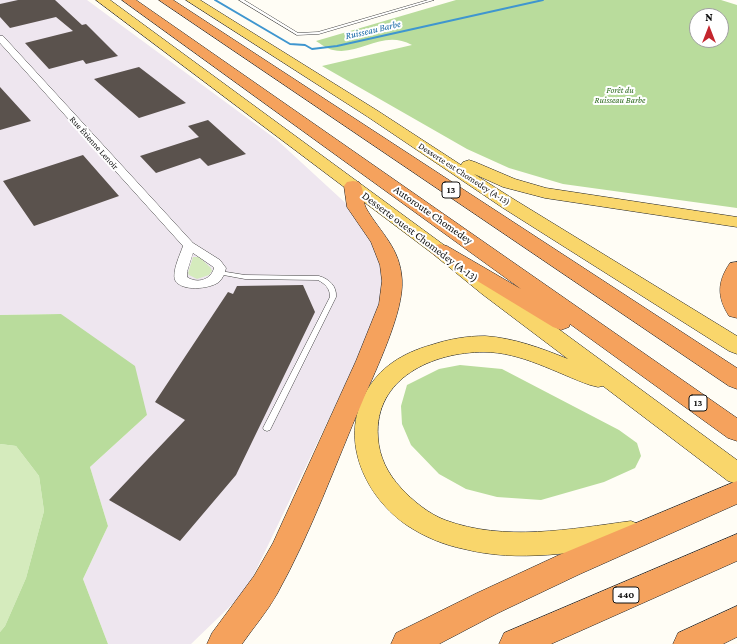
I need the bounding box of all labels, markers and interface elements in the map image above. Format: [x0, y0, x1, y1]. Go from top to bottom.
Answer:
north arrow [689, 8, 729, 48]
text: N [705, 11, 713, 23]
water label: Ruisseau Barbe [344, 18, 402, 42]
park label: Forêt du Ruisseau Barbe [595, 85, 645, 106]
street label: Rue Étienne Lenoir [67, 114, 121, 172]
street label: Desserte est Chomedey (A-13) [416, 140, 512, 208]
road number: 13 [442, 182, 460, 198]
street label: Autoroute Chomedey [391, 183, 475, 247]
street label: Desserte ouest Chomedey (A-13) [359, 189, 481, 285]
road number: 13 [689, 395, 707, 411]
road number: 440 [613, 587, 639, 603]

